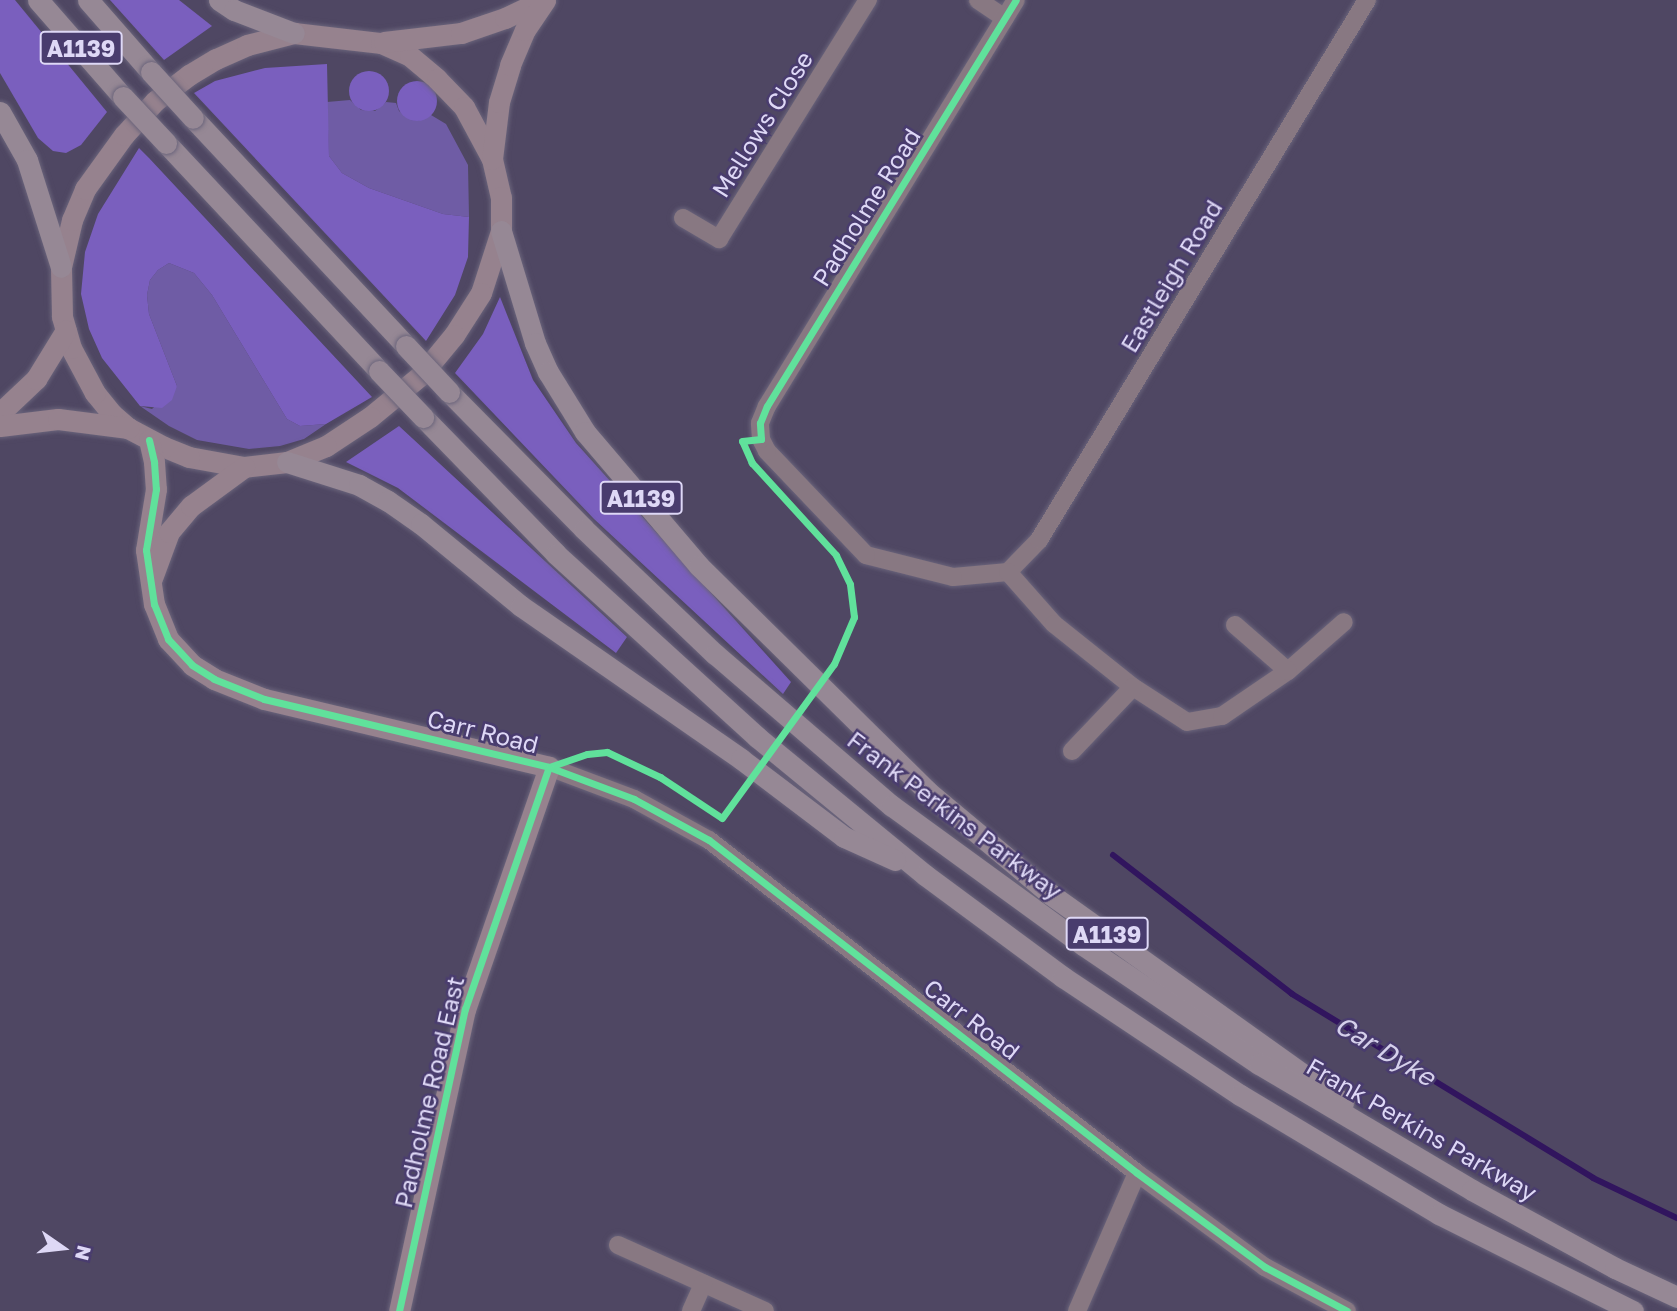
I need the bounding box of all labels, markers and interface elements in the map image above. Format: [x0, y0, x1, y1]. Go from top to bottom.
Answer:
road number: A1139 [39, 28, 123, 68]
street label: Mellows Close [706, 46, 818, 202]
street label: Padholme Road [806, 123, 926, 291]
street label: Eastleigh Road [1114, 195, 1228, 357]
road number: A1139 [599, 478, 683, 518]
street label: Carr Road [425, 703, 541, 759]
street label: Frank Perkins Parkway [842, 725, 1068, 905]
road number: A1139 [1065, 914, 1149, 953]
street label: Padholme Road East [388, 973, 470, 1211]
street label: Carr Road [918, 973, 1026, 1065]
water label: Car Dyke [1329, 1009, 1441, 1093]
street label: Frank Perkins Parkway [1302, 1051, 1542, 1207]
north arrow [28, 1213, 98, 1283]
text: N [71, 1243, 97, 1263]

